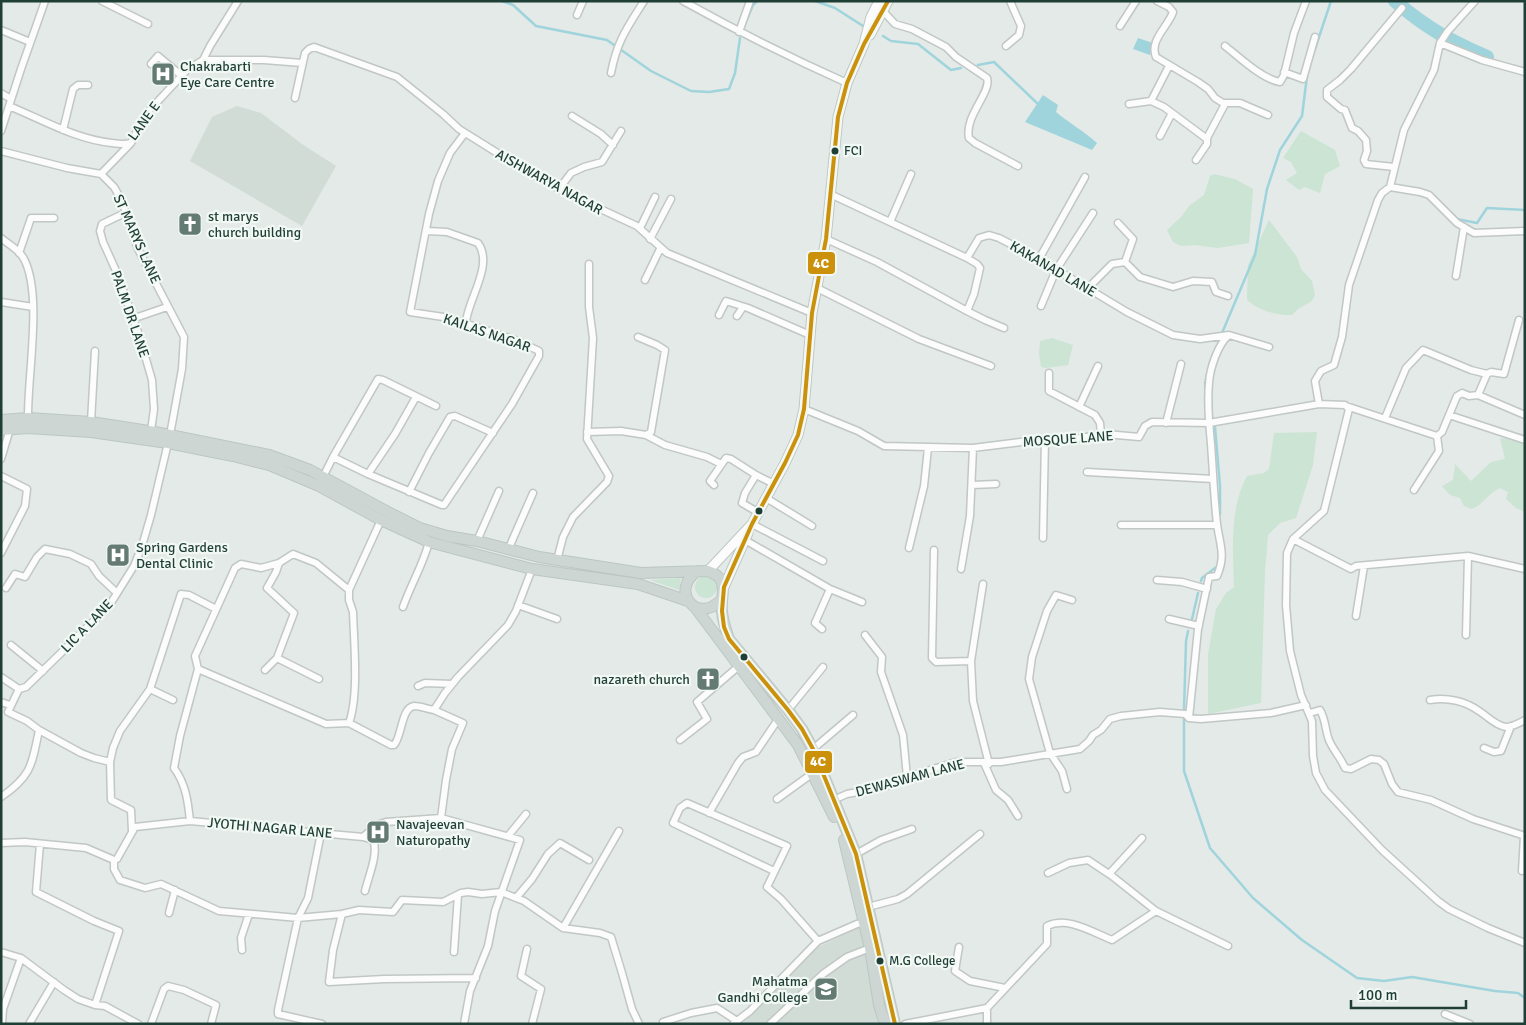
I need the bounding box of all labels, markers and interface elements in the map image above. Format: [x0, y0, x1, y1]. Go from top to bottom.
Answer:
place label: Chakrabarti Eye Care Centre [180, 58, 274, 91]
hospital icon: Chakrabarti Eye Care Centre [150, 61, 176, 87]
street label: LANE E [124, 98, 164, 144]
place label: FCI [844, 143, 862, 159]
street label: AISHWARYA NAGAR [492, 146, 606, 218]
marker: FCI [830, 146, 840, 156]
street label: ST MARYS LANE [110, 192, 164, 286]
place label: st marys church building [208, 208, 301, 241]
church icon: st marys church building [177, 211, 203, 237]
street label: KAKANAD LANE [1007, 237, 1099, 301]
line badge: 4C [807, 251, 836, 275]
text: 4C [813, 255, 830, 272]
street label: PALM DR LANE [107, 268, 153, 360]
street label: KAILAS NAGAR [441, 310, 533, 356]
street label: MOSQUE LANE [1022, 427, 1114, 451]
unlabelled marker [754, 506, 764, 516]
place label: Spring Gardens Dental Clinic [136, 539, 228, 572]
hospital icon: Spring Gardens Dental Clinic [105, 542, 131, 568]
street label: LIC A LANE [57, 596, 117, 656]
unlabelled marker [739, 652, 749, 662]
church icon: nazareth church [695, 666, 721, 692]
place label: nazareth church [593, 671, 690, 688]
line badge: 4C [804, 750, 833, 774]
text: 4C [810, 753, 827, 770]
street label: DEWASWAM LANE [854, 755, 966, 801]
street label: JYOTHI NAGAR LANE [207, 814, 333, 842]
place label: Navajeevan Naturopathy [396, 816, 471, 849]
hospital icon: Navajeevan Naturopathy [365, 819, 391, 845]
place label: M.G College [889, 953, 956, 969]
marker: M.G College [875, 956, 885, 966]
place label: Mahatma Gandhi College [717, 973, 808, 1006]
school or university icon: Mahatma Gandhi College [813, 976, 839, 1002]
scale bar [1351, 978, 1466, 1010]
text: 100 m [1358, 986, 1398, 1004]

